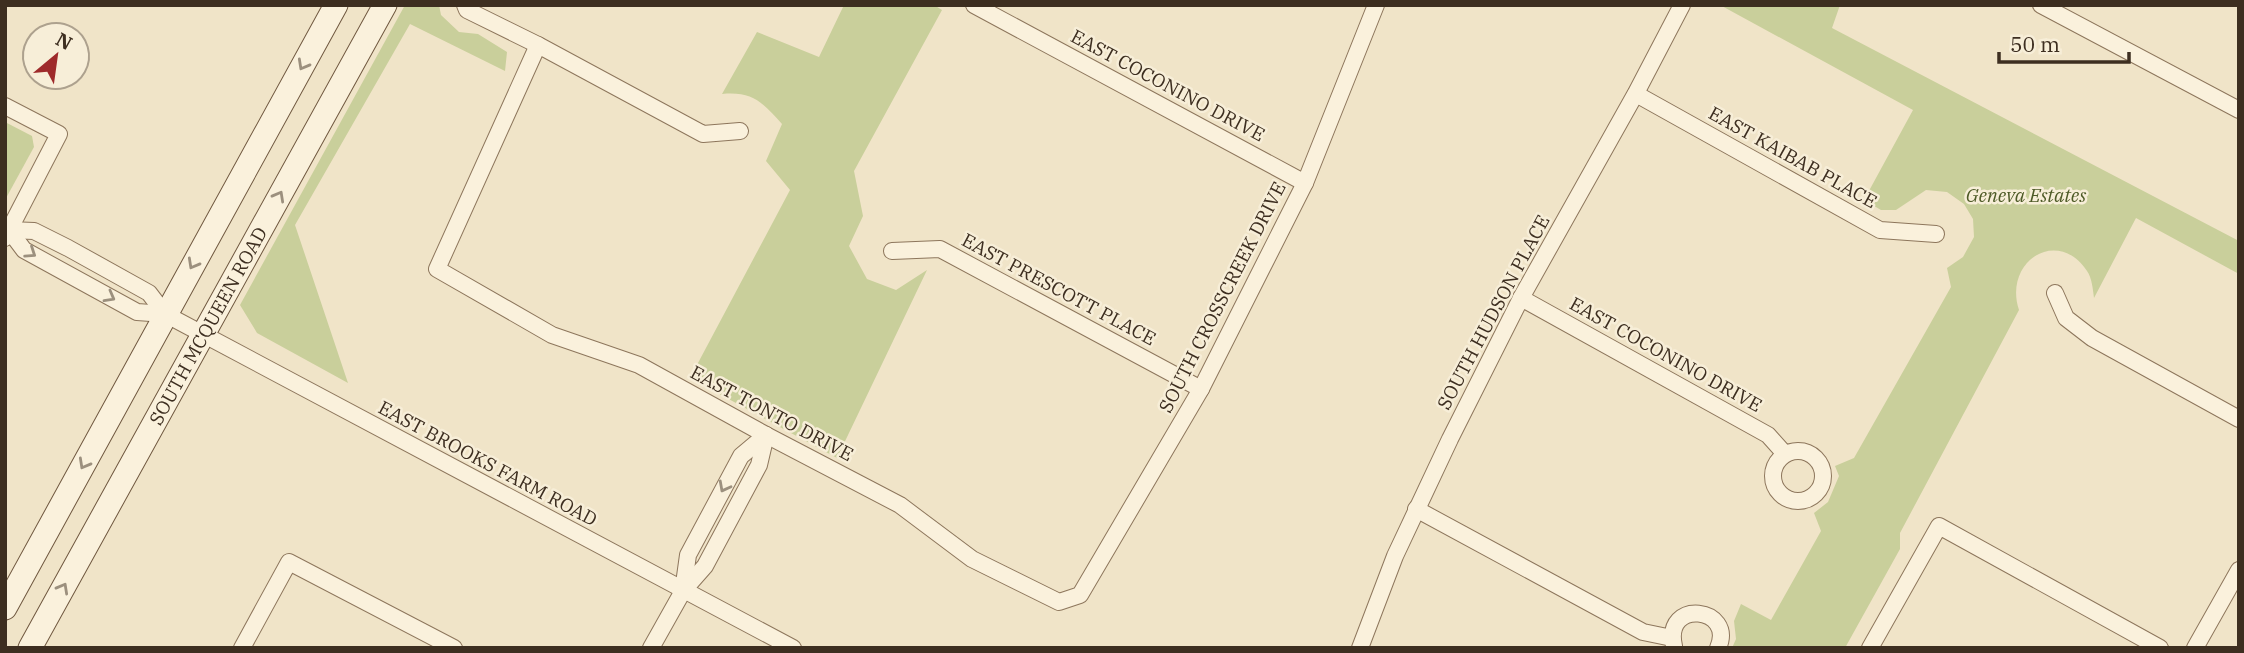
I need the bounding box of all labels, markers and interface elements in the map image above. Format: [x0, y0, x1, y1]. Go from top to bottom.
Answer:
north arrow [21, 21, 91, 91]
scale bar [1999, 21, 2128, 65]
street label: EAST COCONINO DRIVE [1067, 24, 1269, 146]
text: N [52, 27, 77, 55]
text: 50 m [2010, 30, 2060, 58]
one-way arrow [298, 58, 311, 70]
street label: EAST KAIBAB PLACE [1705, 101, 1881, 213]
street label: SOUTH CROSSCREEK DRIVE [1153, 177, 1291, 417]
park label: Geneva Estates [1966, 183, 2086, 207]
one-way arrow [271, 190, 284, 203]
street label: SOUTH HUDSON PLACE [1431, 210, 1555, 414]
street label: SOUTH MCQUEEN ROAD [144, 223, 272, 429]
street label: EAST PRESCOTT PLACE [958, 228, 1160, 350]
one-way arrow [23, 244, 36, 257]
one-way arrow [188, 257, 201, 269]
one-way arrow [103, 289, 115, 303]
street label: EAST COCONINO DRIVE [1566, 291, 1766, 417]
street label: EAST TONTO DRIVE [686, 360, 858, 466]
street label: EAST BROOKS FARM ROAD [374, 395, 602, 531]
one-way arrow [79, 457, 92, 469]
one-way arrow [719, 480, 732, 492]
one-way arrow [55, 583, 68, 595]

